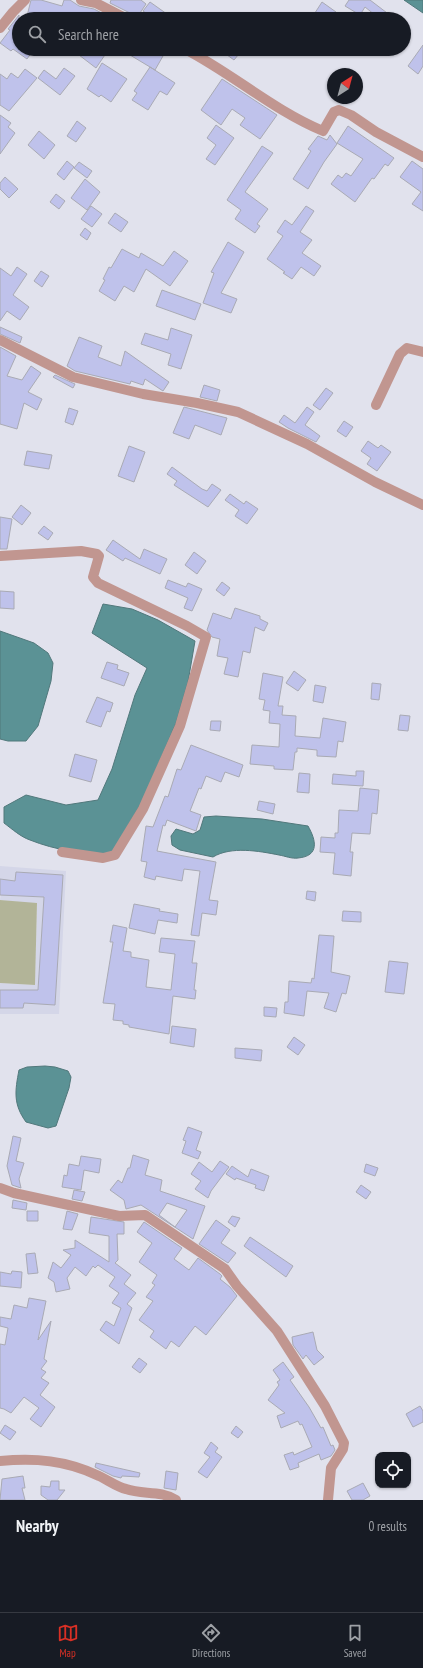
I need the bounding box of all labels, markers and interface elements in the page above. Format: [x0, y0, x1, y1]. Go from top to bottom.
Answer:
search box [12, 12, 411, 56]
icon: search [26, 23, 48, 45]
text: Search here [58, 25, 119, 44]
north arrow [327, 68, 363, 104]
map controls [375, 1452, 411, 1488]
button: locate [375, 1452, 411, 1488]
text: Nearby [16, 1515, 59, 1537]
text: 0 results [368, 1518, 407, 1535]
tab: Map [57, 1622, 79, 1660]
tab: Directions [192, 1622, 230, 1660]
tab: Saved [344, 1622, 366, 1660]

